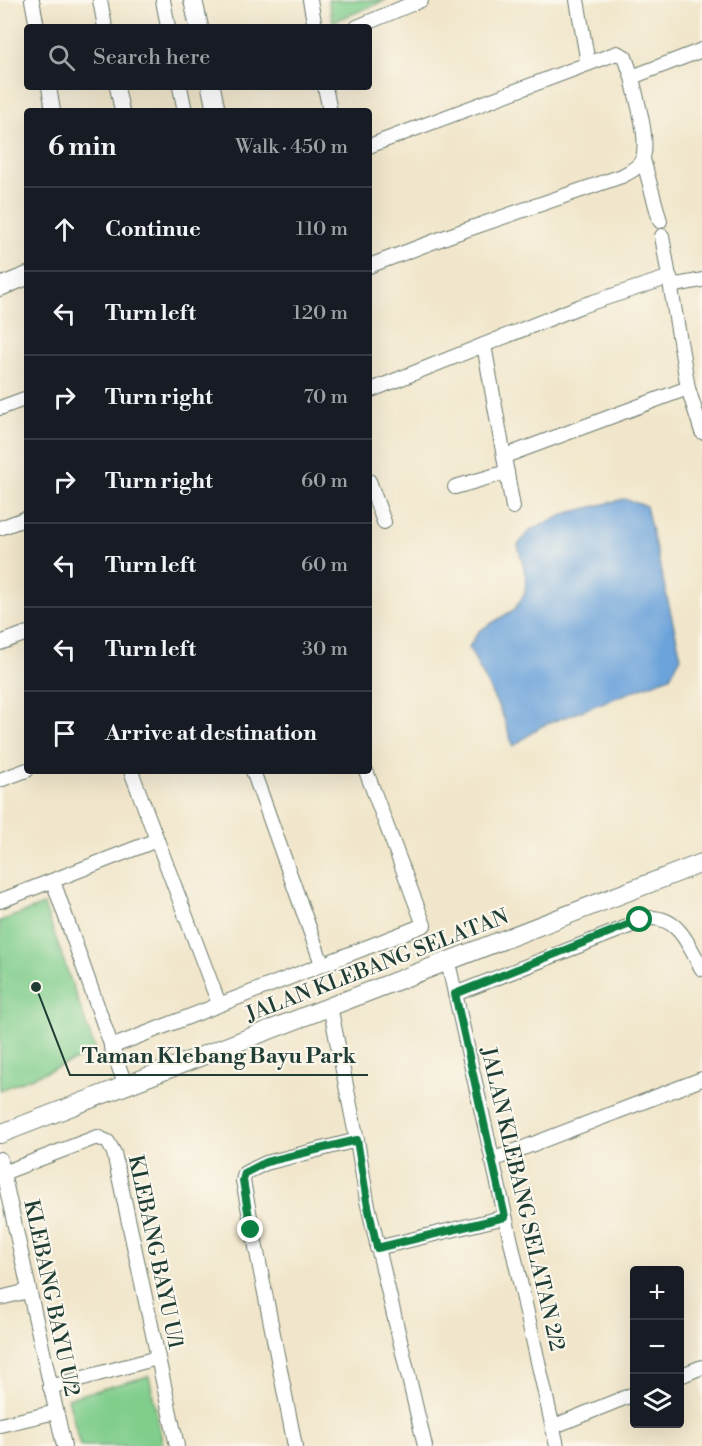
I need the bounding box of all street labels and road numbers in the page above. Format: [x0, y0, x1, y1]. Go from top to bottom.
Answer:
street label: JALAN KLEBANG SELATAN [241, 904, 513, 1028]
street label: JALAN KLEBANG SELATAN 2/2 [474, 1044, 570, 1354]
street label: KLEBANG BAYU U/1 [122, 1153, 188, 1352]
street label: KLEBANG BAYU U/2 [17, 1197, 85, 1399]

